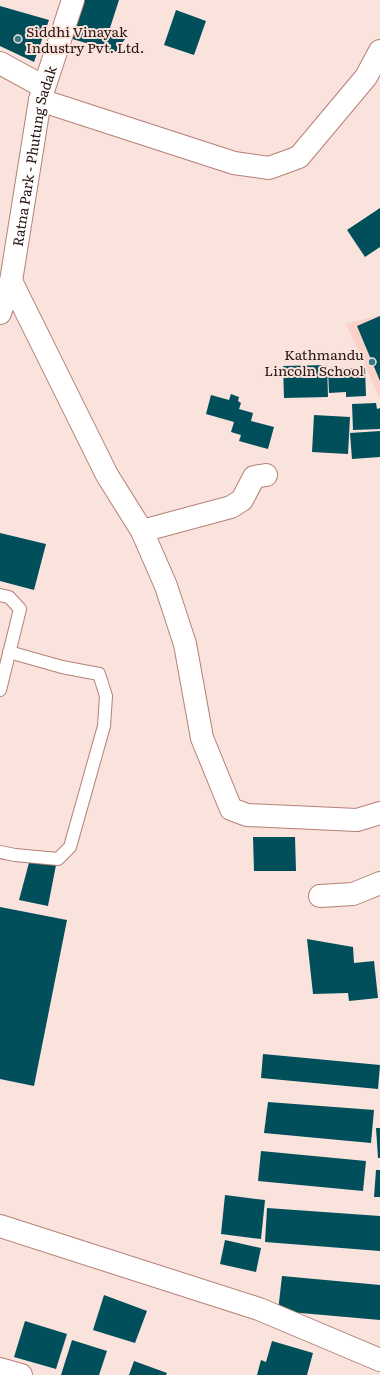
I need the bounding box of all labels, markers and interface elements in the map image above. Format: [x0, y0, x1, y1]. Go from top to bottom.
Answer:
place label: Siddhi Vinayak Industry Pvt. Ltd. [26, 21, 144, 57]
marker: Siddhi Vinayak Industry Pvt. Ltd. [13, 34, 23, 44]
street label: Ratna Park - Phutung Sadak [7, 62, 61, 248]
place label: Kathmandu Lincoln School [264, 344, 364, 380]
marker: Kathmandu Lincoln School [367, 357, 377, 367]

